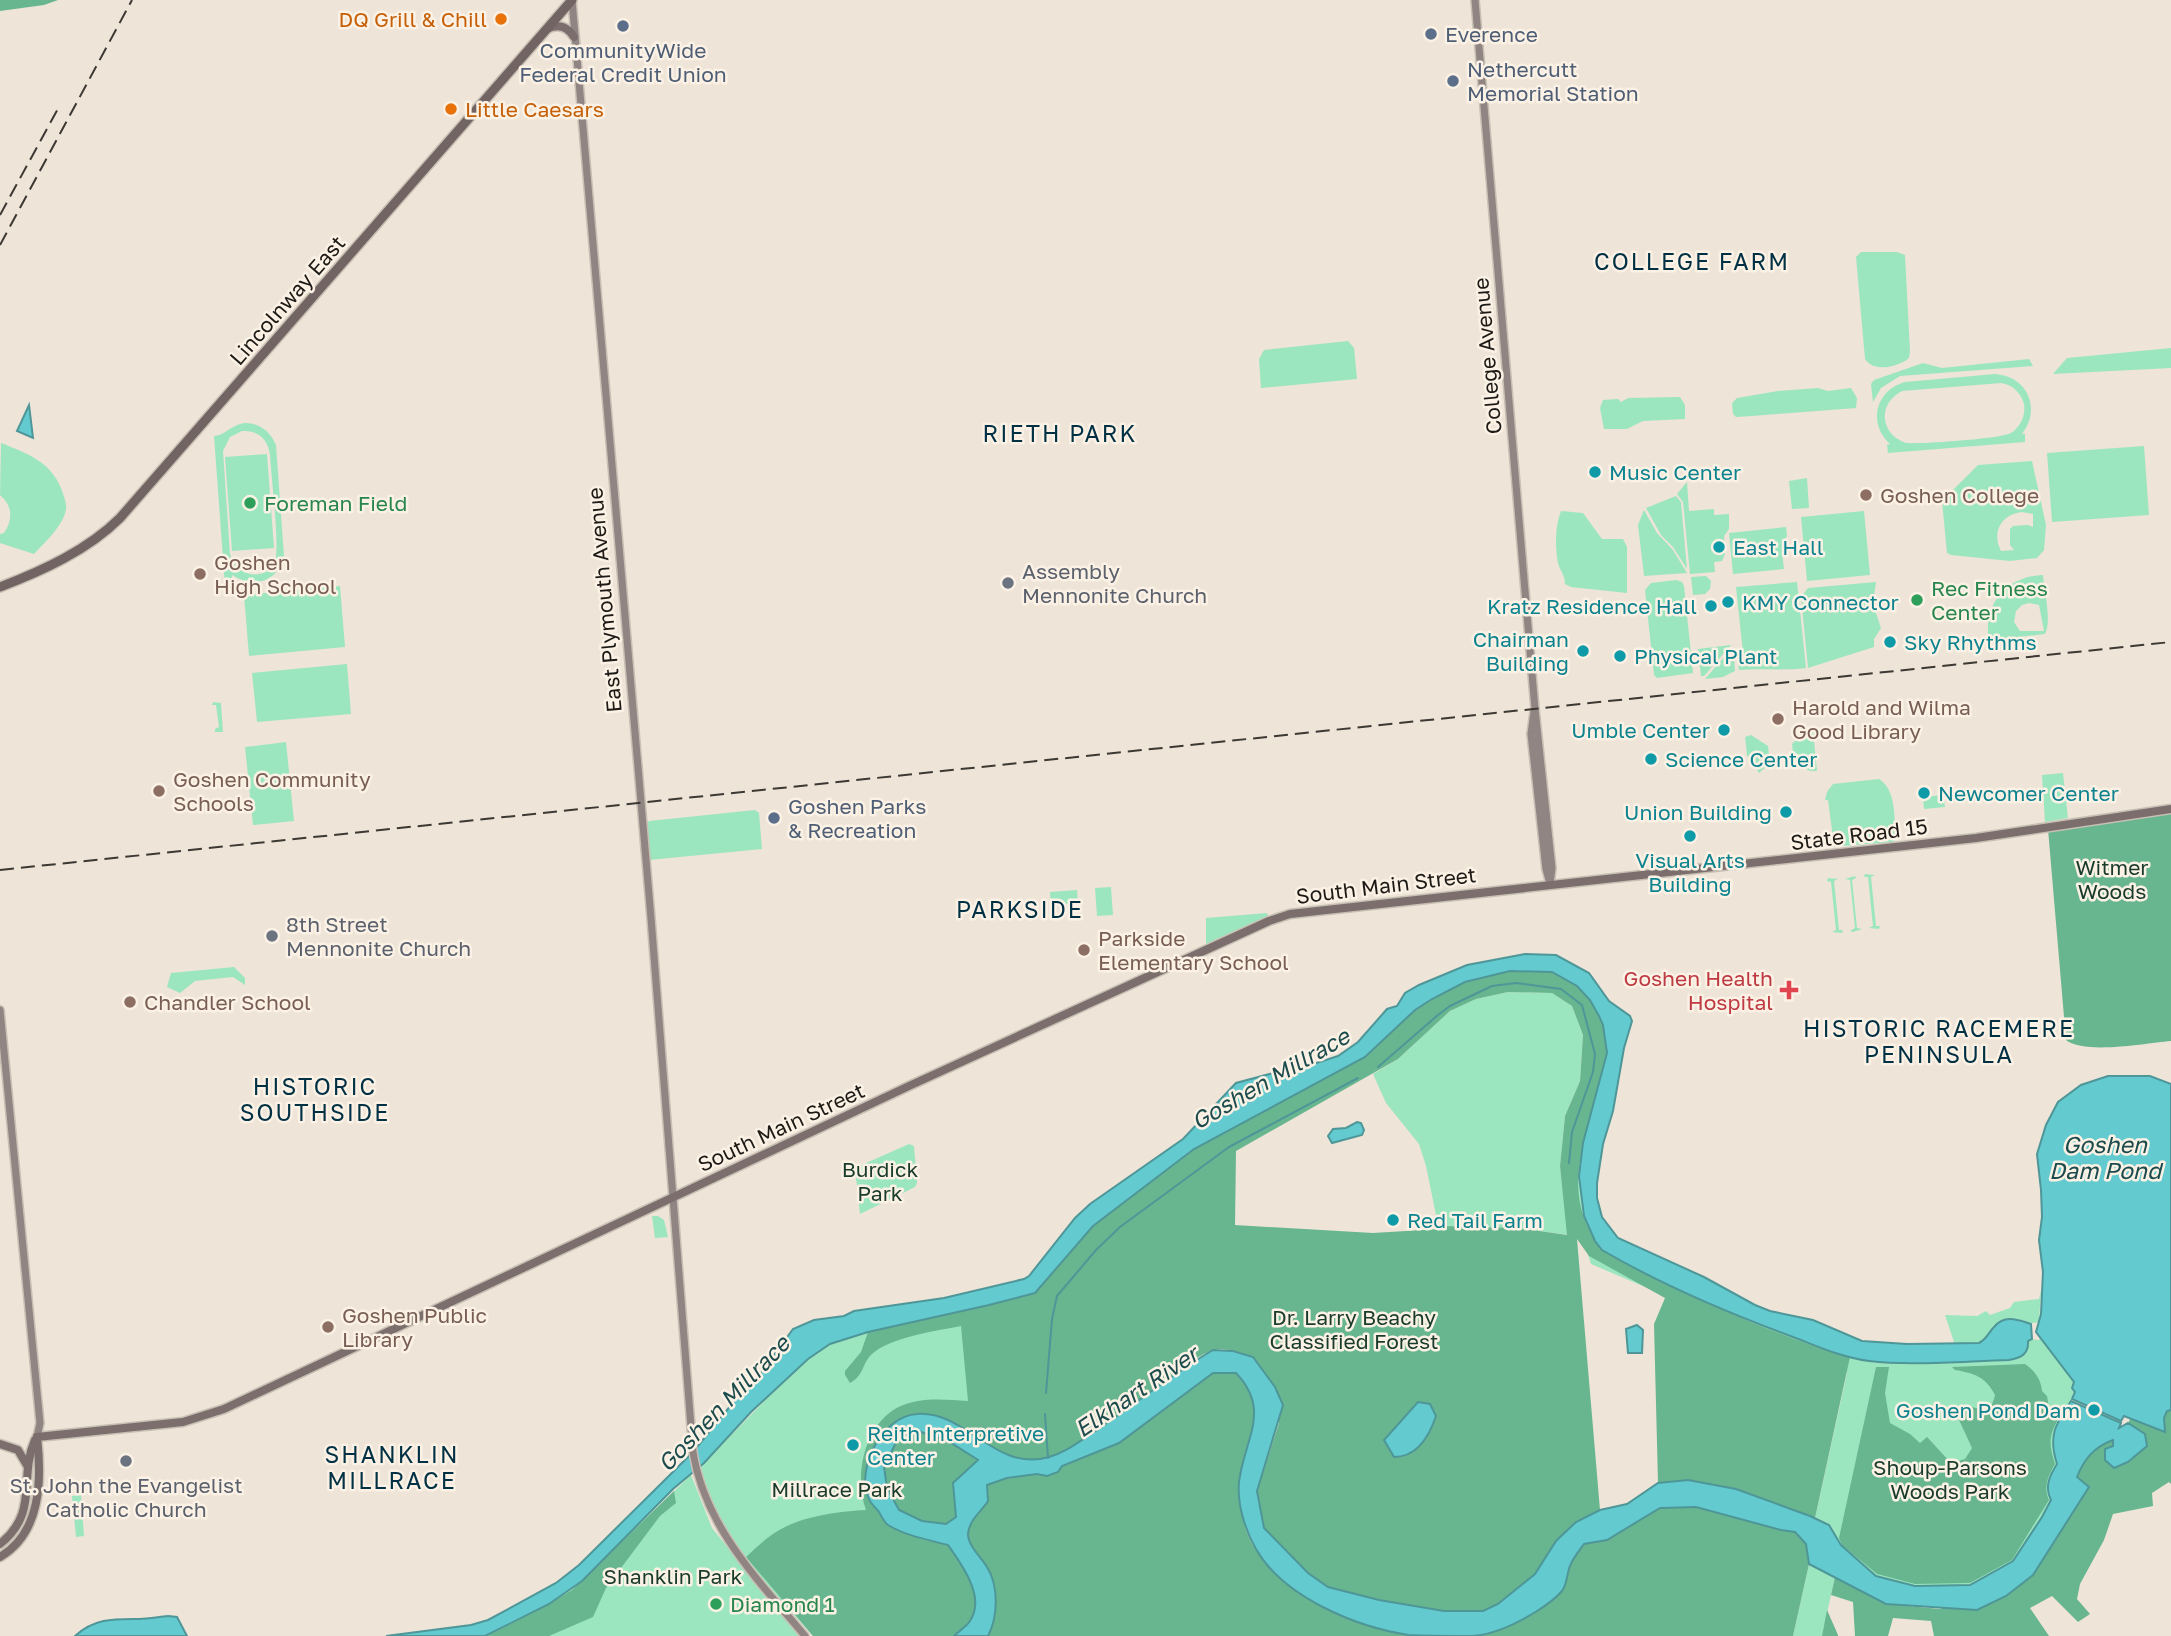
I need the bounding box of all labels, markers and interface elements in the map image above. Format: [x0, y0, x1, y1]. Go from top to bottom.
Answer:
place label: DQ Grill & Chill [339, 6, 487, 32]
marker: DQ Grill & Chill [493, 11, 509, 27]
marker: CommunityWide Federal Credit Union [615, 18, 631, 34]
place label: Everence [1445, 21, 1538, 47]
marker: Everence [1423, 26, 1439, 42]
place label: CommunityWide Federal Credit Union [519, 37, 727, 87]
place label: Nethercutt Memorial Station [1467, 56, 1639, 106]
marker: Nethercutt Memorial Station [1445, 73, 1461, 89]
place label: Little Caesars [465, 96, 604, 122]
marker: Little Caesars [443, 101, 459, 117]
street label: Lincolnway East [224, 230, 350, 370]
district label: COLLEGE FARM [1594, 247, 1790, 275]
street label: College Avenue [1467, 277, 1507, 435]
district label: RIETH PARK [983, 419, 1137, 447]
place label: Music Center [1609, 459, 1741, 485]
marker: Music Center [1587, 464, 1603, 480]
place label: Goshen College [1880, 482, 2039, 508]
street label: East Plymouth Avenue [581, 486, 627, 714]
marker: Goshen College [1858, 487, 1874, 503]
place label: Foreman Field [264, 490, 407, 516]
marker: Foreman Field [242, 495, 258, 511]
place label: East Hall [1733, 534, 1824, 560]
marker: East Hall [1711, 539, 1727, 555]
place label: Goshen High School [214, 549, 336, 599]
place label: Assembly Mennonite Church [1022, 558, 1207, 608]
marker: Goshen High School [192, 566, 208, 582]
marker: Assembly Mennonite Church [1000, 575, 1016, 591]
place label: Rec Fitness Center [1931, 575, 2048, 625]
place label: KMY Connector [1742, 589, 1899, 615]
marker: Rec Fitness Center [1909, 592, 1925, 608]
place label: Kratz Residence Hall [1487, 593, 1697, 619]
marker: KMY Connector [1720, 594, 1736, 610]
marker: Kratz Residence Hall [1703, 598, 1719, 614]
place label: Chairman Building [1473, 626, 1569, 676]
place label: Sky Rhythms [1904, 629, 2037, 655]
marker: Sky Rhythms [1882, 634, 1898, 650]
marker: Chairman Building [1575, 643, 1591, 659]
place label: Physical Plant [1634, 643, 1778, 669]
marker: Physical Plant [1612, 648, 1628, 664]
place label: Harold and Wilma Good Library [1792, 694, 1971, 744]
marker: Harold and Wilma Good Library [1770, 711, 1786, 727]
place label: Umble Center [1571, 717, 1710, 743]
marker: Umble Center [1716, 722, 1732, 738]
place label: Science Center [1665, 746, 1817, 772]
marker: Science Center [1643, 751, 1659, 767]
place label: Goshen Community Schools [173, 766, 371, 816]
place label: Newcomer Center [1938, 780, 2119, 806]
marker: Goshen Community Schools [151, 783, 167, 799]
marker: Newcomer Center [1916, 785, 1932, 801]
place label: Goshen Parks & Recreation [788, 793, 926, 843]
place label: Union Building [1624, 799, 1772, 825]
marker: Union Building [1778, 804, 1794, 820]
marker: Goshen Parks & Recreation [766, 810, 782, 826]
street label: State Road 15 [1789, 813, 1929, 855]
marker: Visual Arts Building [1682, 828, 1698, 844]
place label: Visual Arts Building [1635, 847, 1745, 897]
park label: Witmer Woods [2075, 854, 2149, 904]
street label: South Main Street [1294, 861, 1478, 909]
district label: PARKSIDE [956, 895, 1084, 923]
place label: 8th Street Mennonite Church [286, 911, 471, 961]
place label: Parkside Elementary School [1098, 925, 1289, 975]
marker: 8th Street Mennonite Church [264, 928, 280, 944]
marker: Parkside Elementary School [1076, 942, 1092, 958]
place label: Goshen Health Hospital [1624, 965, 1773, 1015]
marker: Goshen Health Hospital [1779, 980, 1799, 1000]
place label: Chandler School [144, 989, 311, 1015]
marker: Chandler School [122, 994, 138, 1010]
district label: HISTORIC RACEMERE PENINSULA [1803, 1014, 2075, 1068]
water label: Goshen Millrace [1186, 1021, 1355, 1135]
district label: HISTORIC SOUTHSIDE [240, 1072, 390, 1126]
street label: South Main Street [693, 1077, 869, 1177]
water label: Goshen Dam Pond [2049, 1130, 2164, 1184]
park label: Burdick Park [842, 1156, 918, 1206]
place label: Red Tail Farm [1407, 1207, 1543, 1233]
marker: Red Tail Farm [1385, 1212, 1401, 1228]
place label: Goshen Public Library [342, 1302, 487, 1352]
park label: Dr. Larry Beachy Classified Forest [1270, 1304, 1438, 1354]
marker: Goshen Public Library [320, 1319, 336, 1335]
water label: Goshen Millrace [651, 1328, 796, 1477]
water label: Elkhart River [1069, 1338, 1205, 1442]
place label: Goshen Pond Dam [1896, 1397, 2080, 1423]
marker: Goshen Pond Dam [2086, 1402, 2102, 1418]
place label: Reith Interpretive Center [867, 1420, 1044, 1470]
marker: Reith Interpretive Center [845, 1437, 861, 1453]
district label: SHANKLIN MILLRACE [325, 1440, 459, 1494]
marker: St. John the Evangelist Catholic Church [118, 1453, 134, 1469]
park label: Shoup-Parsons Woods Park [1873, 1454, 2027, 1504]
place label: St. John the Evangelist Catholic Church [9, 1472, 243, 1522]
park label: Millrace Park [771, 1476, 903, 1502]
park label: Shanklin Park [604, 1563, 743, 1589]
place label: Diamond 1 [730, 1591, 835, 1617]
marker: Diamond 1 [708, 1596, 724, 1612]

